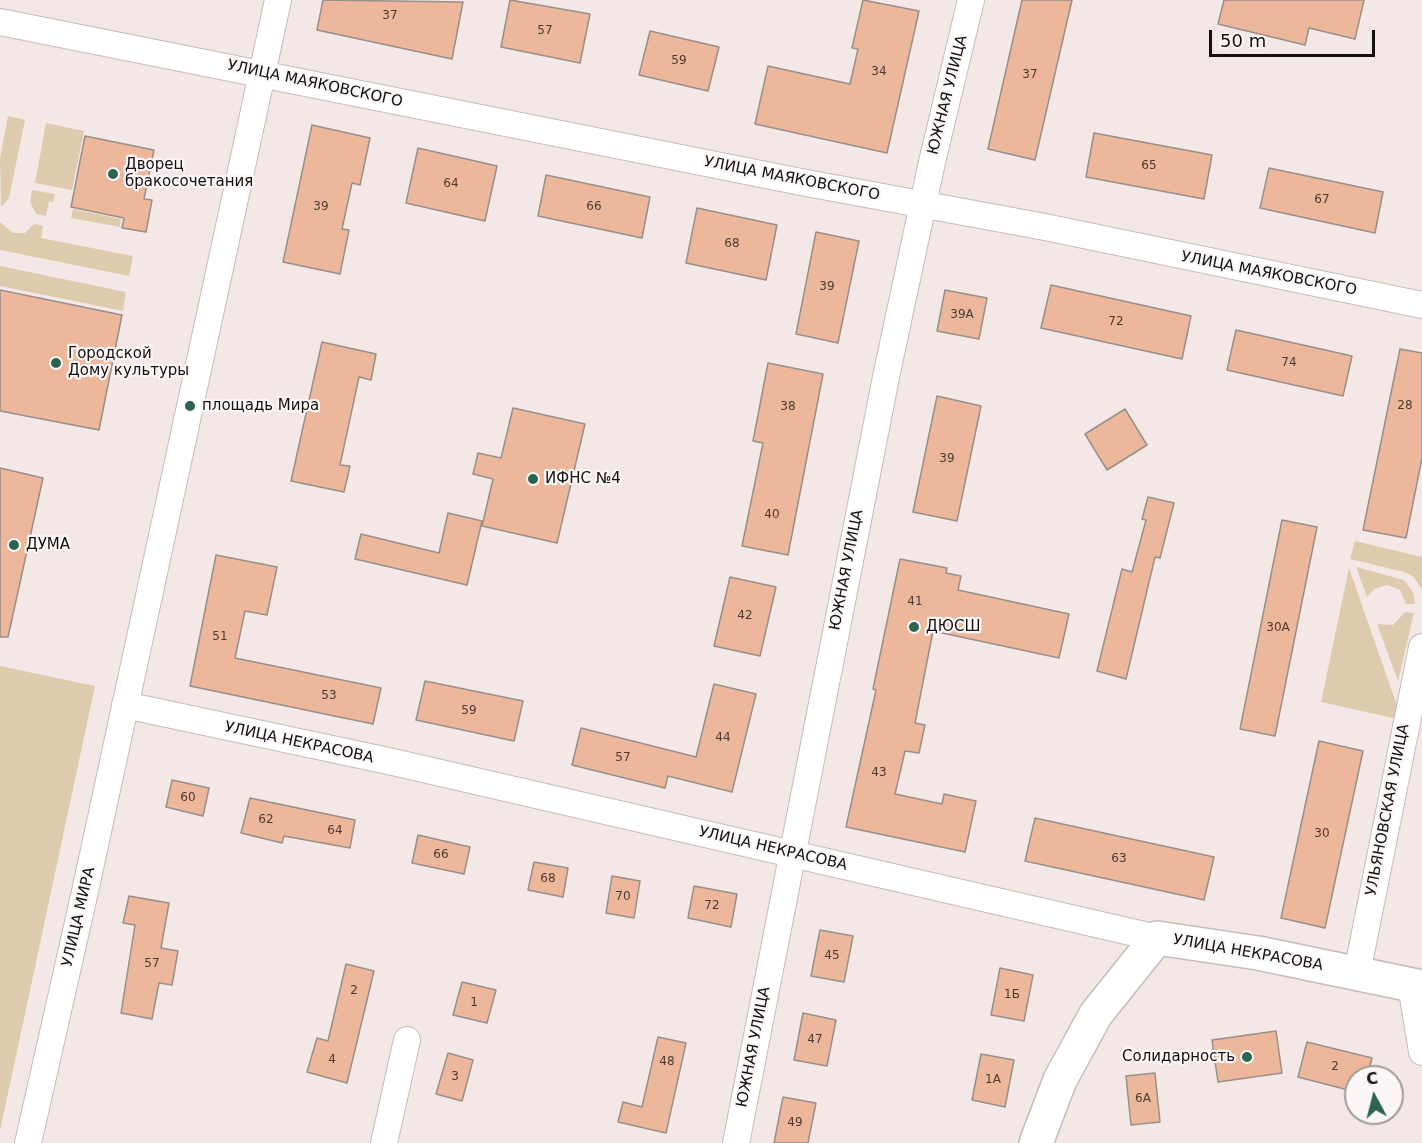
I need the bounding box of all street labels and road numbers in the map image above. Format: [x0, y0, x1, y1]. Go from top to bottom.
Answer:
street label: ЮЖНАЯ УЛИЦА [924, 33, 972, 157]
street label: УЛИЦА МАЯКОВСКОГО [226, 57, 404, 111]
street label: УЛИЦА МАЯКОВСКОГО [703, 153, 881, 205]
street label: УЛИЦА МАЯКОВСКОГО [1180, 248, 1358, 300]
street label: ЮЖНАЯ УЛИЦА [826, 508, 868, 632]
street label: УЛИЦА НЕКРАСОВА [223, 718, 375, 768]
street label: УЛЬЯНОВСКАЯ УЛИЦА [1363, 723, 1413, 897]
street label: УЛИЦА НЕКРАСОВА [697, 823, 849, 875]
street label: УЛИЦА МИРА [59, 865, 99, 969]
street label: УЛИЦА НЕКРАСОВА [1172, 931, 1324, 975]
street label: ЮЖНАЯ УЛИЦА [733, 985, 775, 1109]

